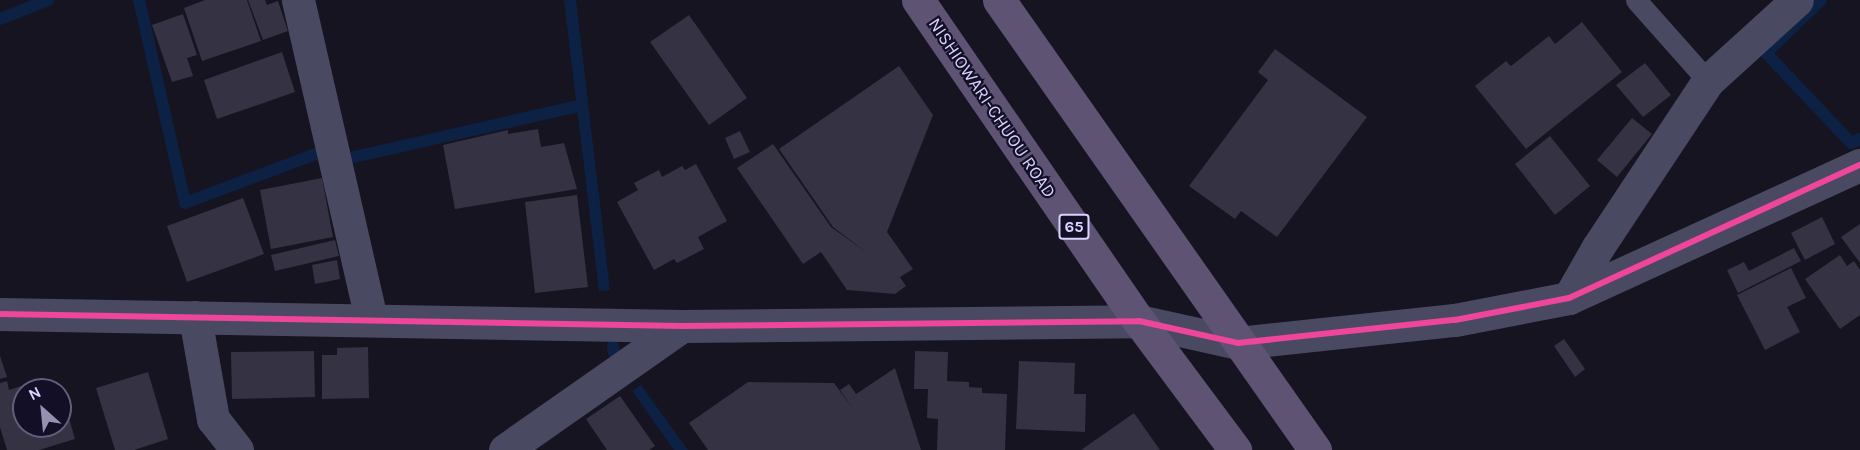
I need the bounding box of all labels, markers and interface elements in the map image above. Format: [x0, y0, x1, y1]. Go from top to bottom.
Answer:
street label: NISHIOWARI-CHUOU ROAD [924, 14, 1060, 202]
road number: 65 [1058, 214, 1090, 240]
north arrow [12, 378, 72, 438]
text: N [25, 382, 44, 404]

